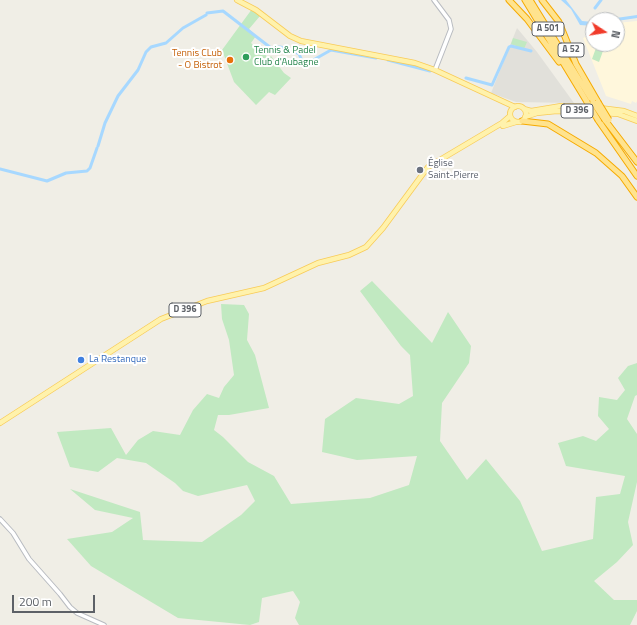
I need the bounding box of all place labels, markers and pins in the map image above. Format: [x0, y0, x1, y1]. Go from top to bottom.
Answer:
place label: Tennis & Padel Club d'Aubagne [254, 45, 319, 68]
place label: Tennis CLub - O Bistrot [172, 48, 222, 72]
marker: Tennis & Padel Club d'Aubagne [241, 52, 251, 62]
marker: Tennis CLub - O Bistrot [225, 55, 235, 65]
place label: Église Saint-Pierre [428, 158, 479, 182]
marker: Église Saint-Pierre [415, 165, 425, 175]
place label: La Restanque [89, 354, 146, 366]
marker: La Restanque [76, 355, 86, 365]

